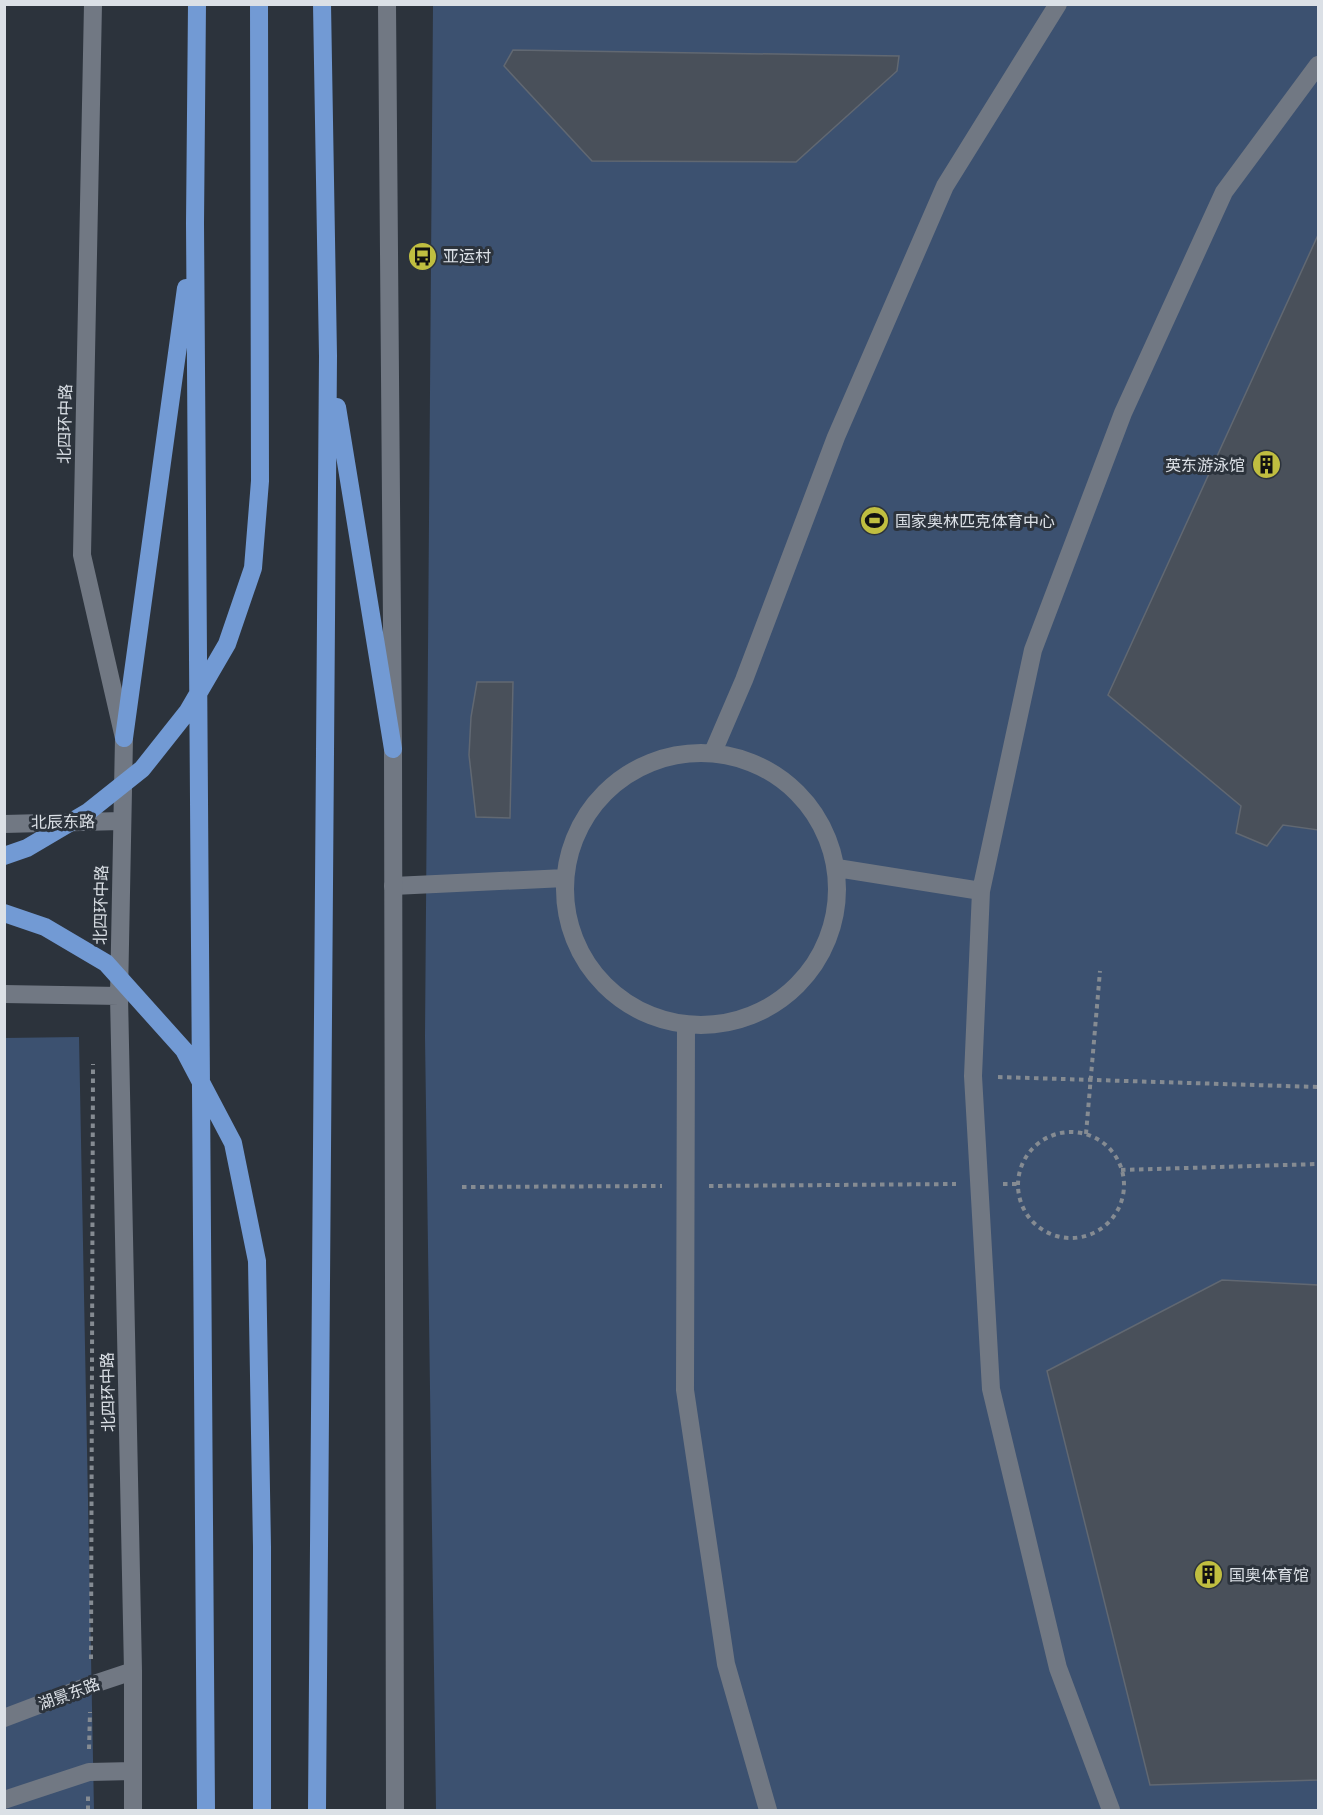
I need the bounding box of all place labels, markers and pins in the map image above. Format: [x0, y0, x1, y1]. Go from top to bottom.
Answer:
bus stop icon: 亚运村 [406, 240, 438, 272]
place label: 亚运村 [443, 247, 491, 266]
building icon: 英东游泳馆 [1250, 449, 1282, 481]
place label: 英东游泳馆 [1165, 456, 1245, 475]
sports icon: 国家奥林匹克体育中心 [858, 505, 890, 537]
place label: 国家奥林匹克体育中心 [895, 512, 1055, 531]
building icon: 国奥体育馆 [1192, 1559, 1224, 1591]
place label: 国奥体育馆 [1229, 1566, 1309, 1585]

